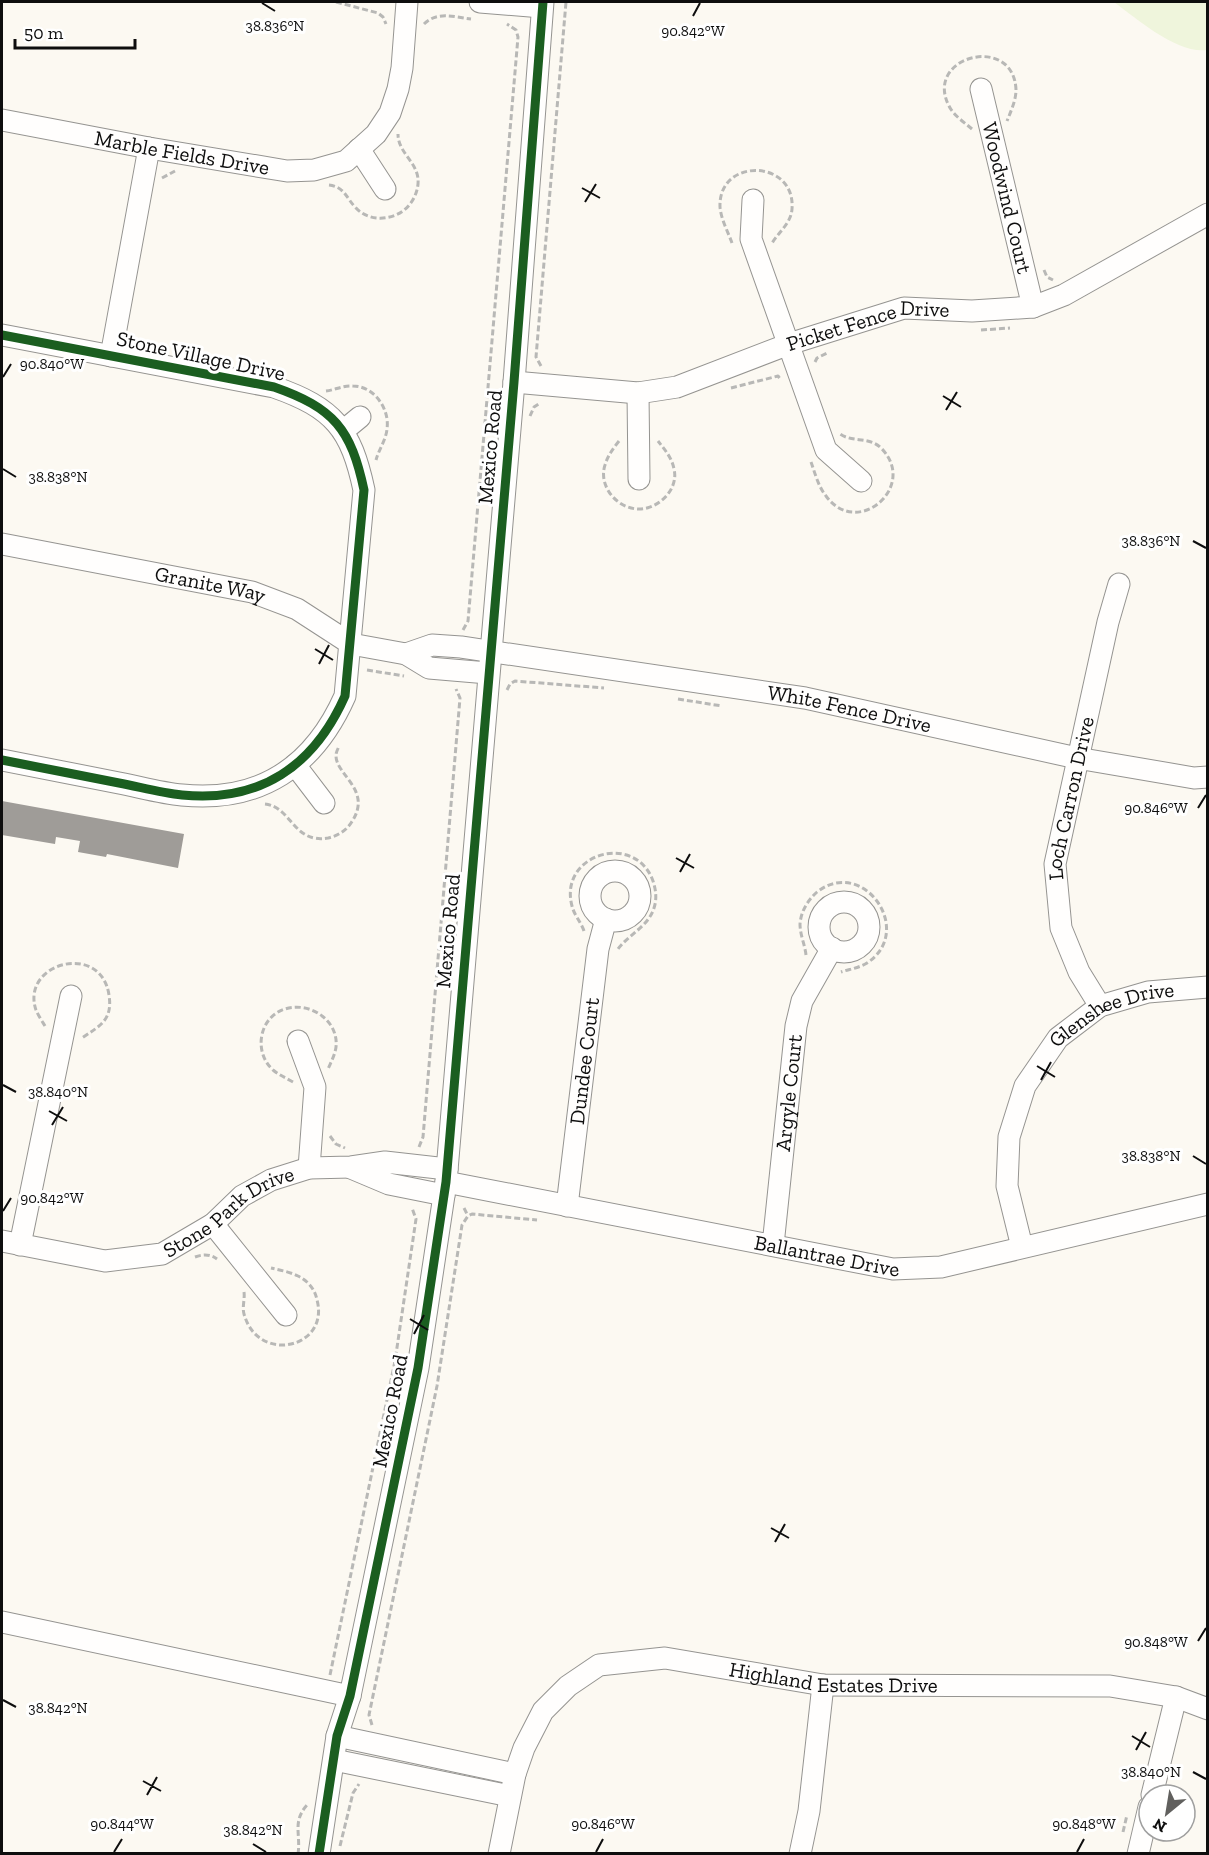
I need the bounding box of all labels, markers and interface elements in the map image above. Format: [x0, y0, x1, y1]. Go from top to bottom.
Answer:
scale bar [15, 12, 135, 50]
text: 38.836°N [246, 17, 304, 35]
text: 50 m [24, 22, 64, 44]
text: 90.842°W [661, 22, 725, 40]
street label: Woodwind Court [977, 120, 1038, 276]
street label: Marble Fields Drive [93, 125, 271, 180]
street label: Picket Fence Drive [783, 295, 950, 356]
street label: Stone Village Drive [115, 325, 288, 386]
text: 90.840°W [20, 355, 84, 373]
street label: Mexico Road [472, 388, 507, 505]
text: 38.838°N [29, 468, 87, 486]
text: 38.836°N [1122, 532, 1180, 550]
street label: Granite Way [153, 561, 270, 608]
street label: White Fence Drive [766, 680, 934, 738]
street label: Loch Carron Drive [1041, 714, 1099, 881]
text: 90.846°W [1124, 799, 1188, 817]
street label: Mexico Road [430, 872, 465, 989]
street label: Glenshee Drive [1043, 977, 1175, 1051]
street label: Dundee Court [564, 996, 604, 1126]
street label: Argyle Court [770, 1033, 807, 1152]
text: 38.840°N [28, 1083, 88, 1101]
text: 38.838°N [1122, 1147, 1180, 1165]
street label: Stone Park Drive [158, 1161, 297, 1263]
text: 90.842°W [20, 1189, 84, 1207]
street label: Ballantrae Drive [752, 1229, 900, 1281]
street label: Mexico Road [366, 1352, 413, 1470]
text: 90.848°W [1124, 1633, 1188, 1651]
street label: Highland Estates Drive [727, 1656, 938, 1697]
text: 38.842°N [28, 1699, 88, 1717]
text: 38.840°N [1121, 1763, 1181, 1781]
north arrow [1137, 1783, 1197, 1843]
text: N [1150, 1814, 1170, 1837]
text: 90.844°W [90, 1815, 154, 1833]
text: 90.846°W [571, 1815, 635, 1833]
text: 90.848°W [1052, 1815, 1116, 1833]
text: 38.842°N [223, 1821, 283, 1839]

